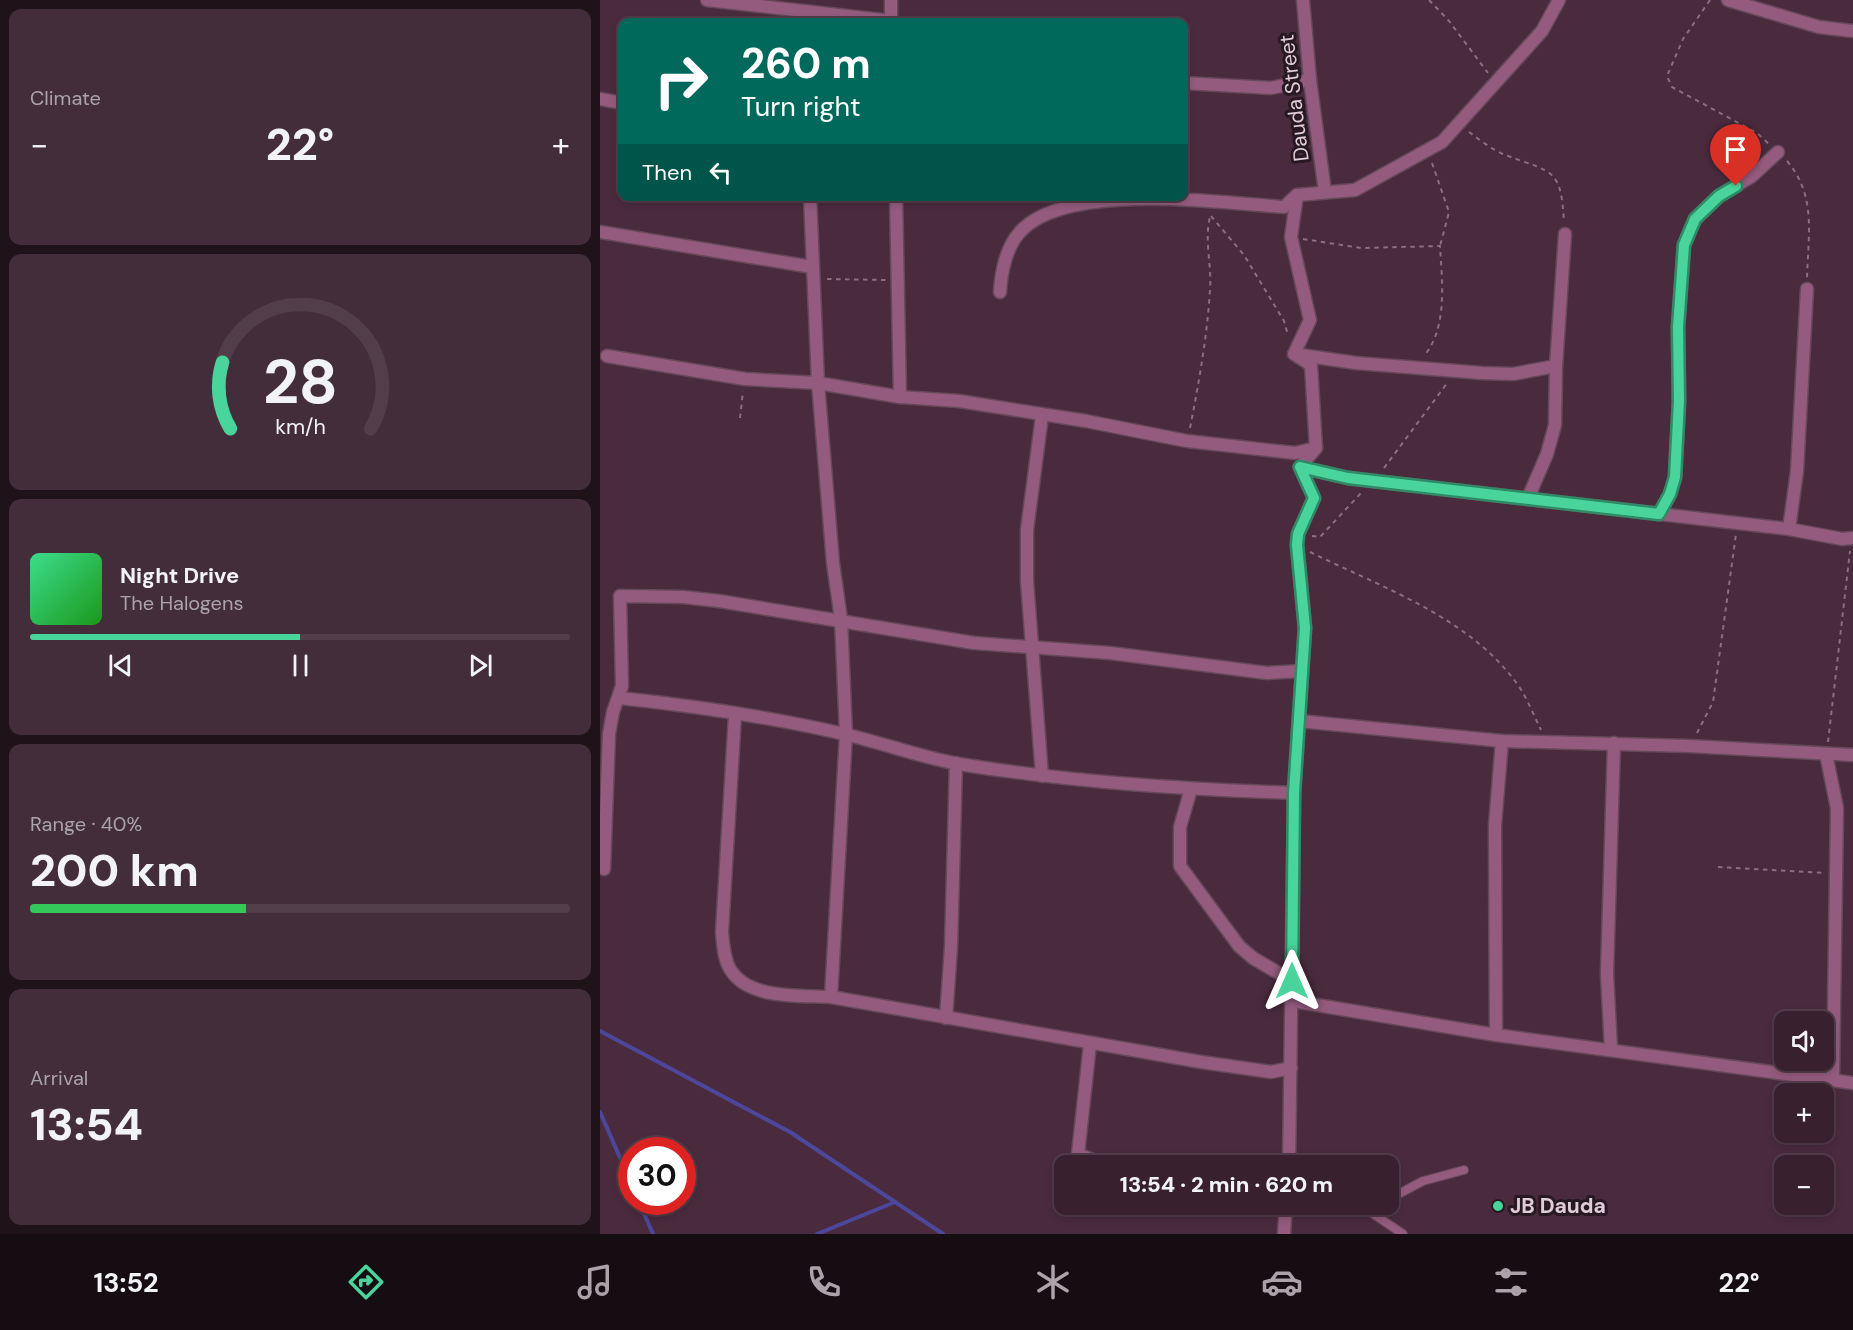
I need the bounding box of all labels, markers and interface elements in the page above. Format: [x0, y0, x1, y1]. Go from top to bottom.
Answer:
street label: Dauda Street [1272, 33, 1316, 163]
text: 260 m [741, 36, 871, 91]
icon: right [642, 42, 720, 120]
text: Climate [30, 85, 101, 111]
text: Turn right [741, 89, 861, 124]
text: 22° [266, 115, 334, 174]
text: − [30, 123, 48, 166]
text: + [552, 123, 570, 166]
pin [1710, 124, 1761, 186]
icon: arrive [1719, 133, 1752, 166]
icon: left [704, 156, 737, 189]
text: Then [642, 158, 692, 187]
text: 28 [262, 341, 338, 422]
text: km/h [275, 413, 325, 441]
text: Night Drive [120, 561, 239, 590]
text: The Halogens [120, 590, 243, 616]
icon: previous [104, 649, 137, 682]
icon: pause [284, 649, 317, 682]
icon: next [464, 649, 497, 682]
text: Range · 40% [30, 811, 142, 837]
text: 200 km [30, 841, 199, 900]
position arrow [1260, 949, 1324, 1013]
map controls [1774, 1011, 1834, 1215]
button: sound [1774, 1011, 1834, 1071]
text: Arrival [30, 1065, 88, 1091]
button: + [1774, 1083, 1834, 1143]
text: 13:54 [30, 1095, 143, 1154]
speed limit sign: 30 [618, 1137, 696, 1215]
button: − [1774, 1155, 1834, 1215]
text: 13:54 · 2 min · 620 m [1120, 1170, 1333, 1199]
place label: JB Dauda [1510, 1192, 1606, 1220]
marker: JB Dauda [1491, 1199, 1505, 1213]
icon: directions [345, 1261, 387, 1303]
icon: music [574, 1261, 616, 1303]
icon: phone [803, 1261, 845, 1303]
icon: climate [1032, 1261, 1074, 1303]
icon: car [1261, 1261, 1303, 1303]
icon: filters [1490, 1261, 1532, 1303]
text: 13:52 [93, 1265, 159, 1300]
text: 22° [1719, 1265, 1760, 1300]

